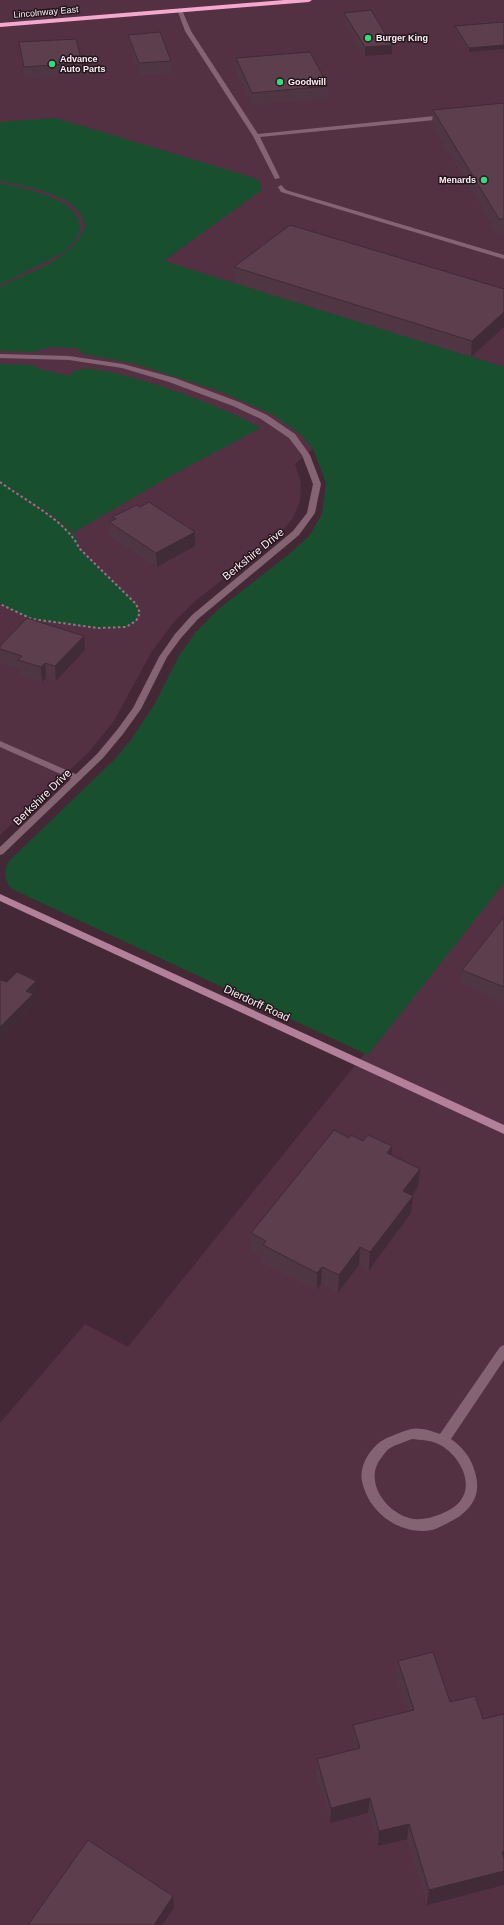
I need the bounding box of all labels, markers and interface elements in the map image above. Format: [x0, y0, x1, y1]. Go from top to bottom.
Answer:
street label: Lincolnway East [13, 4, 79, 20]
marker: Burger King [363, 33, 373, 43]
place label: Burger King [376, 33, 428, 43]
place label: Advance Auto Parts [60, 54, 106, 74]
marker: Advance Auto Parts [47, 59, 57, 69]
marker: Goodwill [275, 77, 285, 87]
place label: Goodwill [288, 77, 326, 87]
place label: Menards [439, 175, 476, 185]
marker: Menards [479, 175, 489, 185]
street label: Berkshire Drive [220, 526, 286, 582]
street label: Berkshire Drive [11, 767, 73, 827]
street label: Dierdorff Road [222, 982, 292, 1024]

